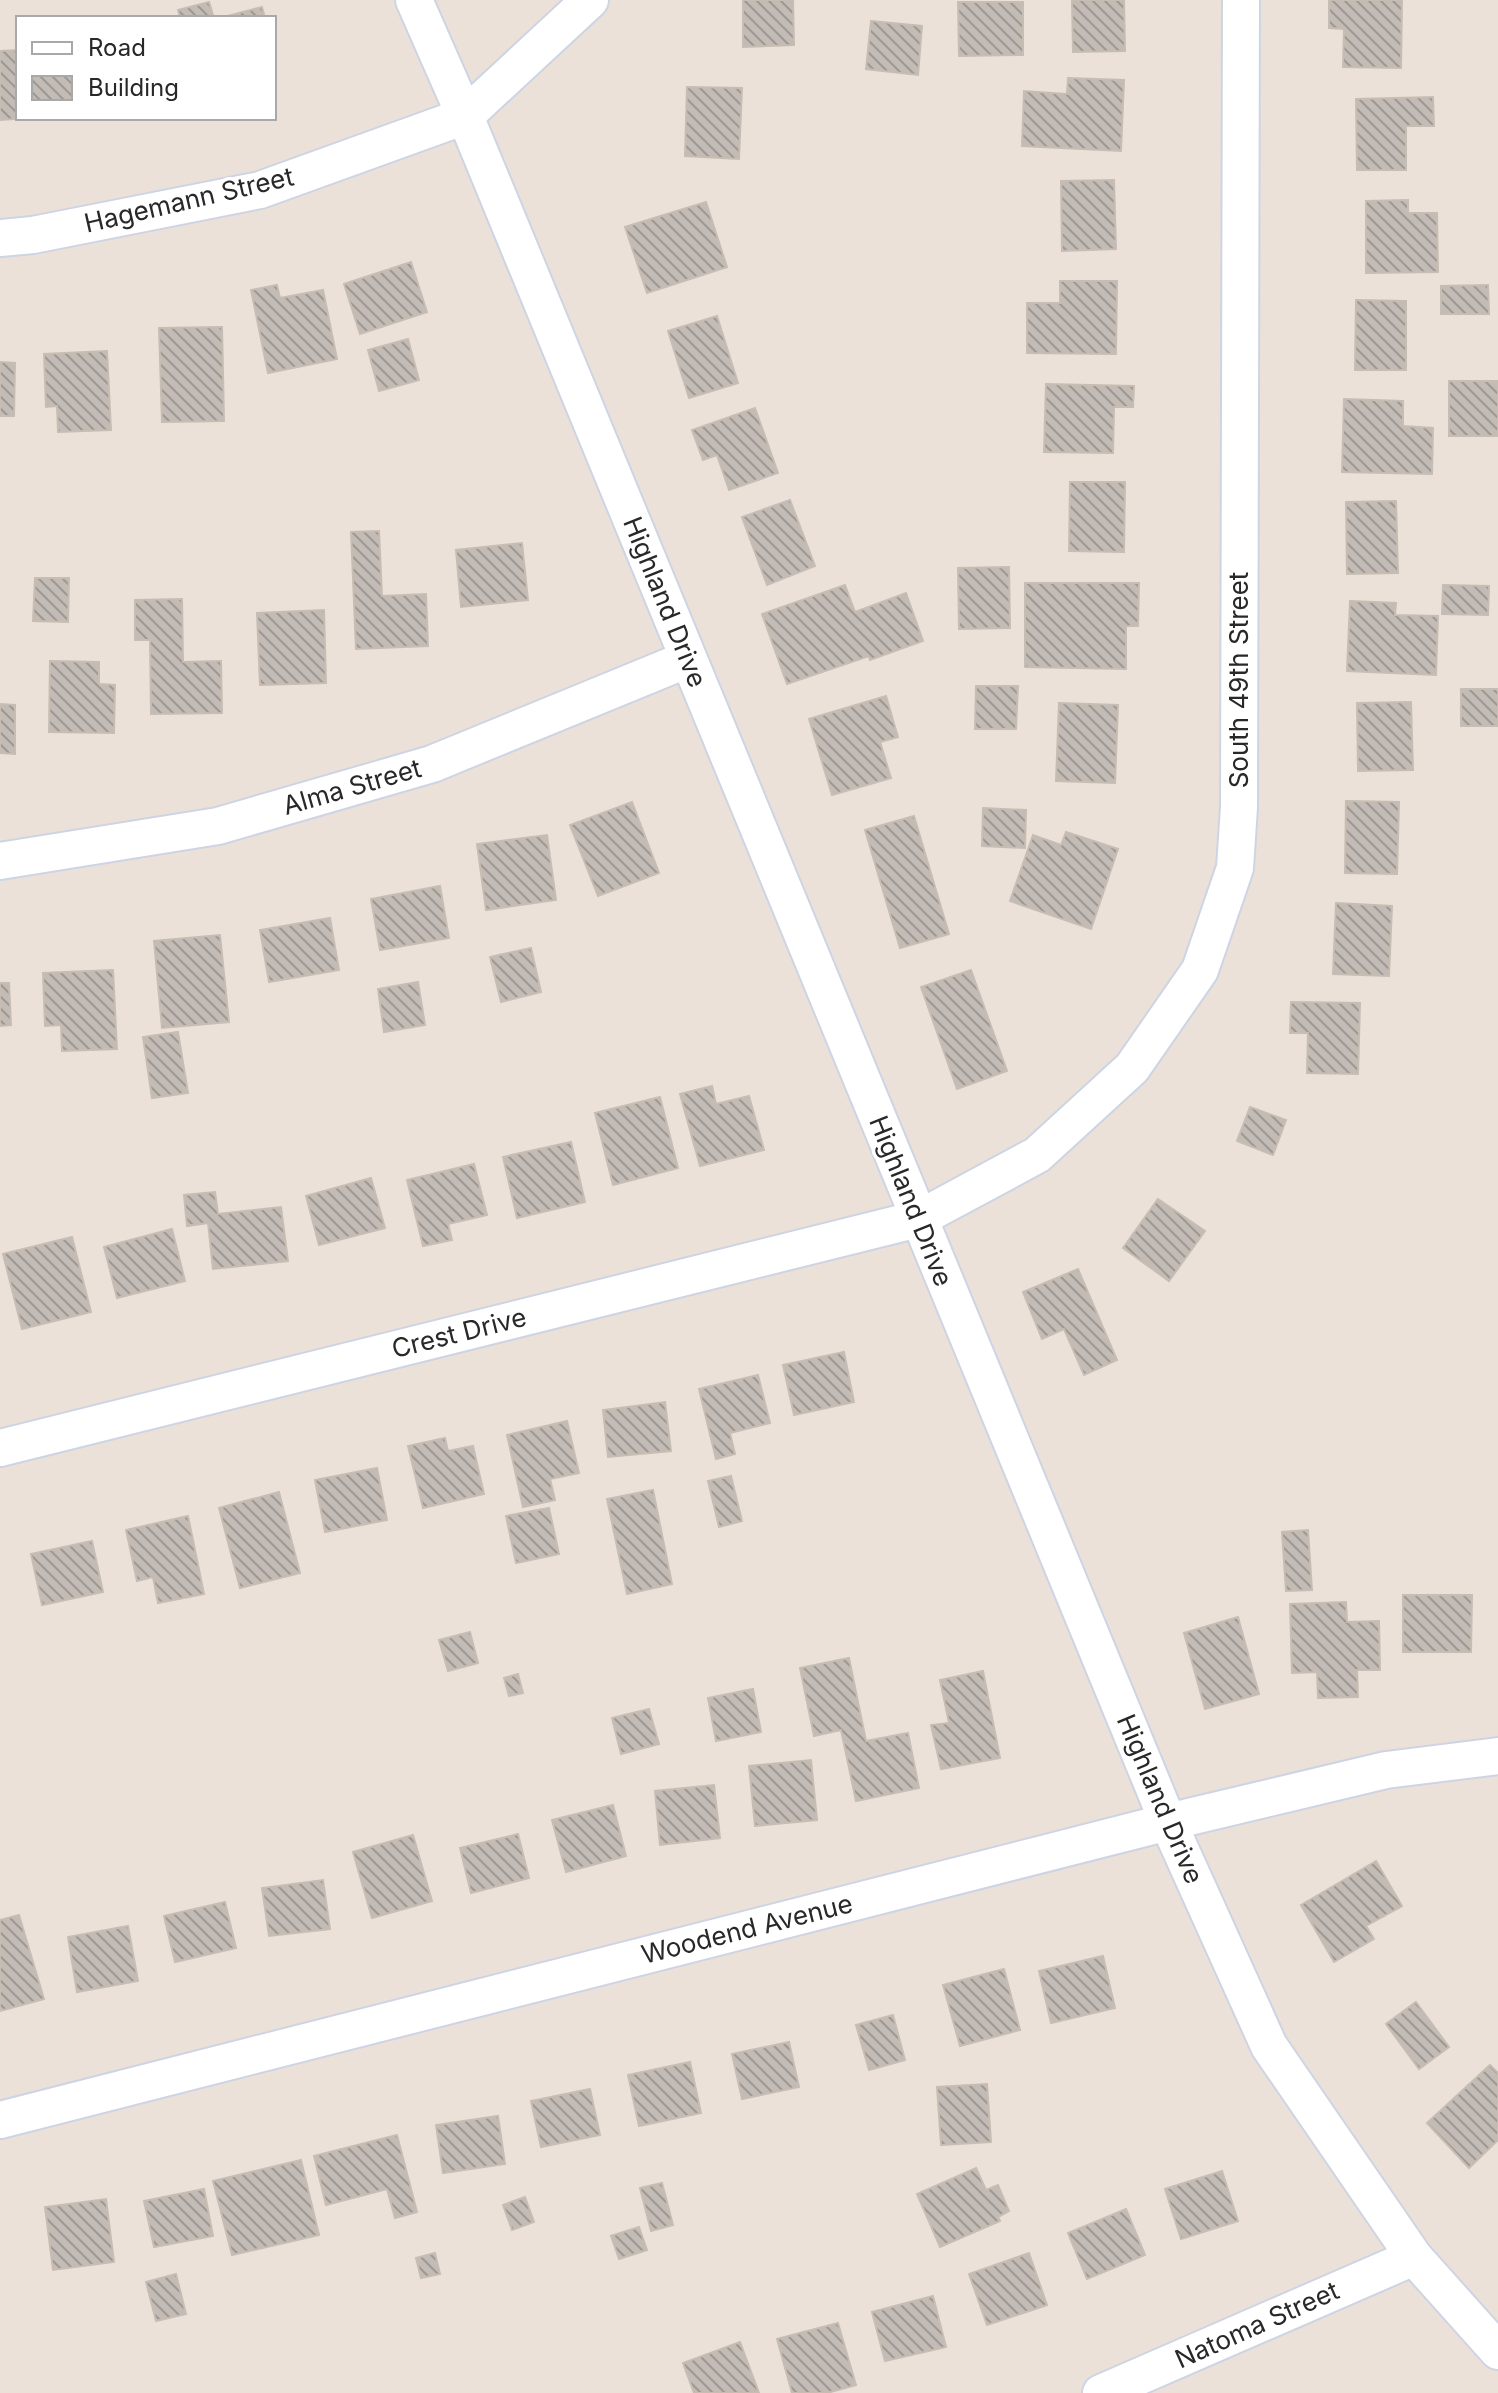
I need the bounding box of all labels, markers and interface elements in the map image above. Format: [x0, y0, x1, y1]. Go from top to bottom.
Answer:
legend [16, 16, 276, 120]
text: Road [88, 33, 146, 62]
text: Building [88, 73, 179, 102]
street label: Hagemann Street [81, 160, 297, 239]
street label: Highland Drive [617, 512, 714, 692]
street label: South 49th Street [1223, 572, 1254, 788]
street label: Alma Street [279, 752, 425, 821]
street label: Highland Drive [863, 1111, 960, 1291]
street label: Crest Drive [388, 1301, 529, 1364]
street label: Highland Drive [1111, 1709, 1210, 1888]
street label: Woodend Avenue [638, 1887, 856, 1970]
street label: Natoma Street [1170, 2275, 1344, 2375]

